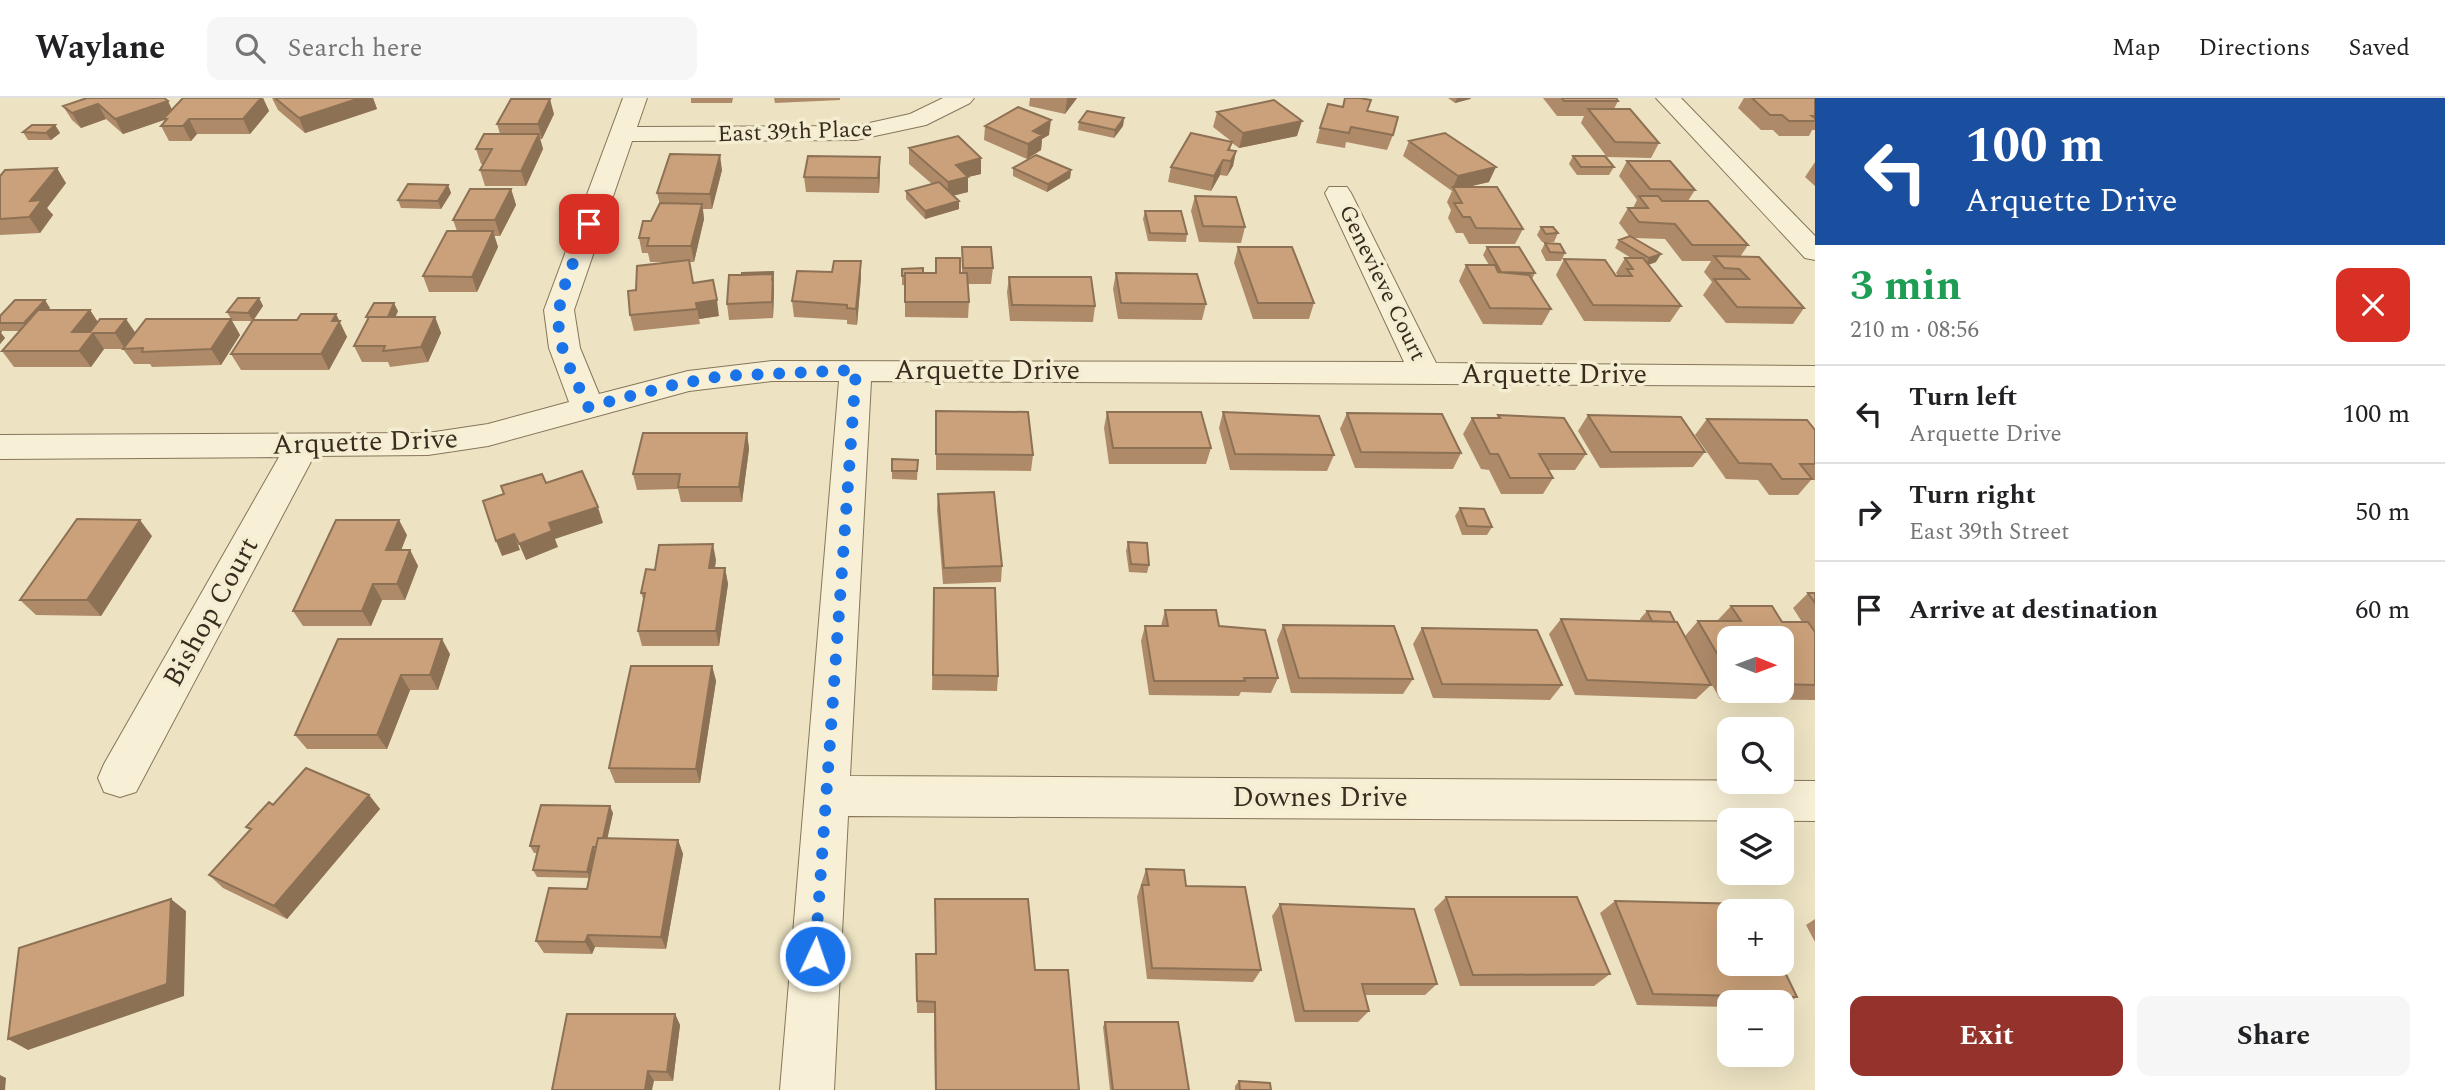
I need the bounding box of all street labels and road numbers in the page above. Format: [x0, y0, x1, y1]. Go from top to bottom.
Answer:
street label: East 39th Place [717, 112, 873, 152]
street label: Genevieve Court [1329, 199, 1435, 367]
street label: Arquette Drive [894, 349, 1080, 392]
street label: Arquette Drive [1461, 353, 1647, 396]
street label: Arquette Drive [271, 417, 459, 467]
street label: Bishop Court [152, 529, 270, 695]
street label: Downes Drive [1232, 776, 1408, 819]

